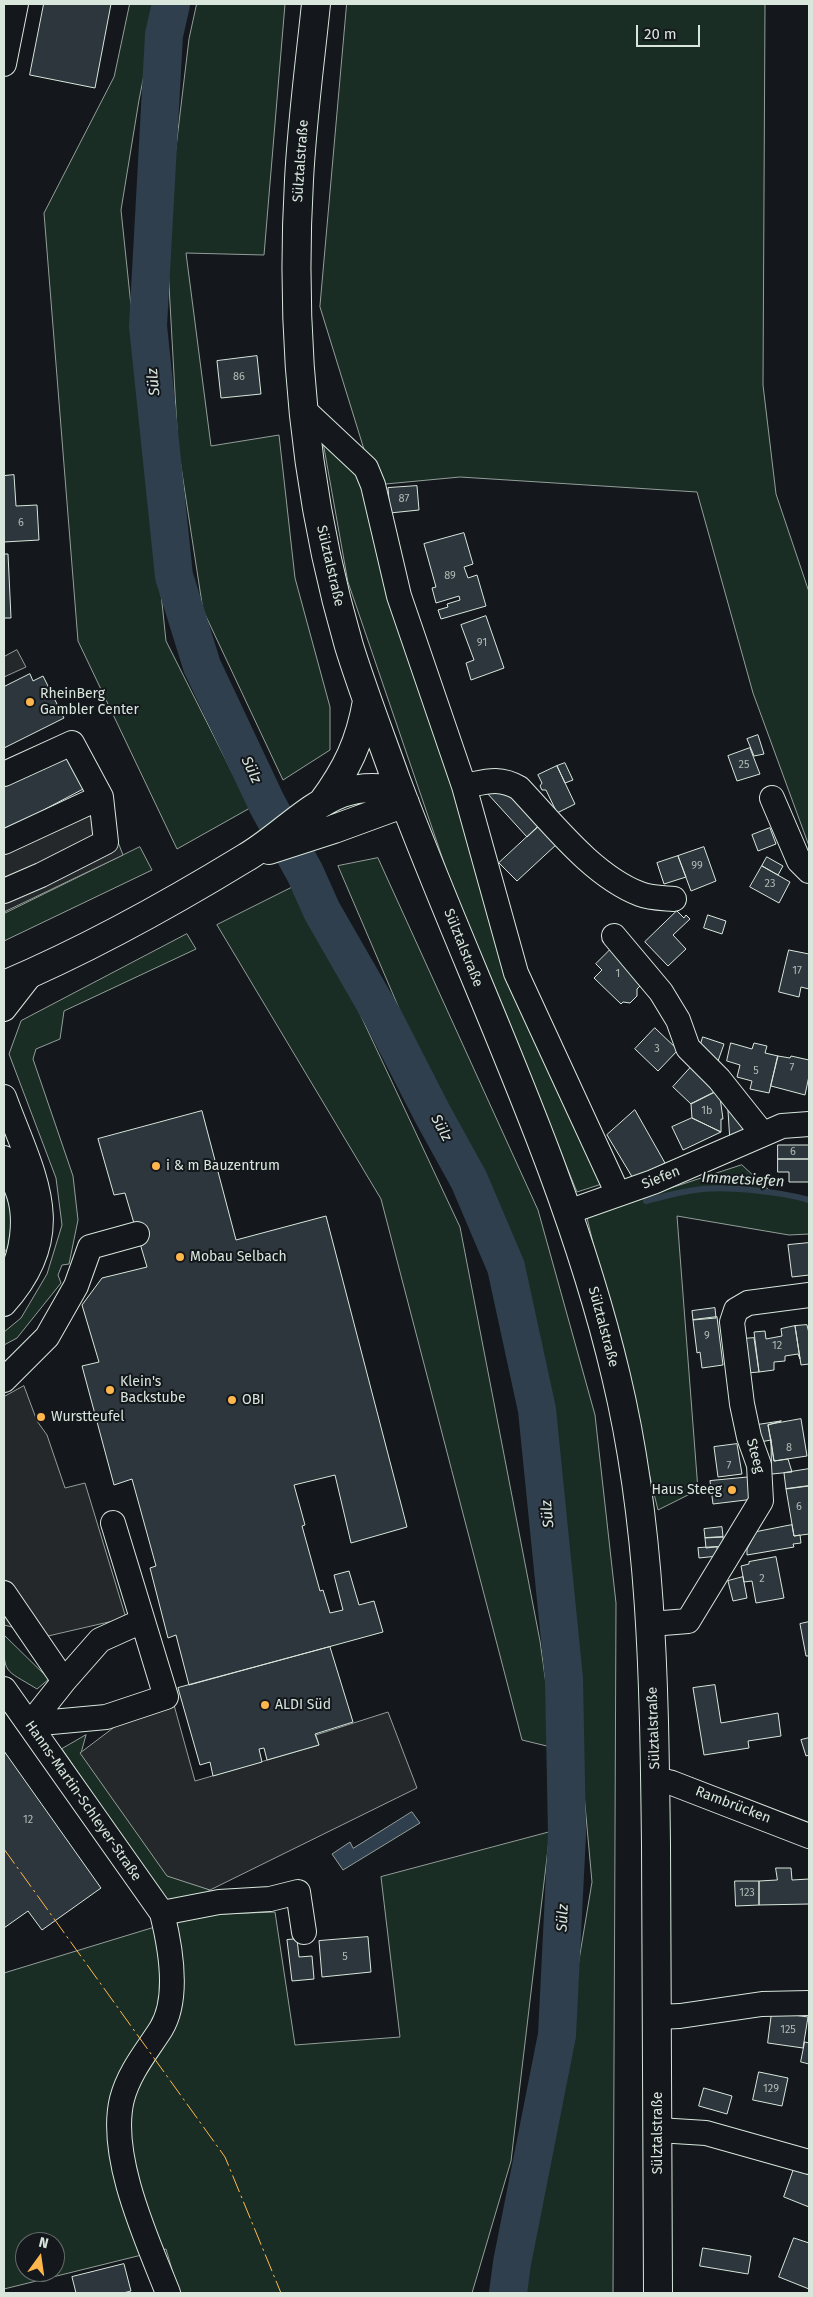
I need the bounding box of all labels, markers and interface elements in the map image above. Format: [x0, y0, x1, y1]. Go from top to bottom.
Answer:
scale bar [638, 15, 702, 47]
text: 20 m [644, 25, 677, 43]
street label: Sülztalstraße [290, 119, 312, 203]
water label: Sülz [144, 367, 164, 397]
house number: 86 [233, 370, 245, 384]
house number: 87 [399, 492, 409, 506]
house number: 6 [18, 516, 24, 530]
street label: Sülztalstraße [313, 524, 347, 608]
house number: 89 [444, 569, 456, 583]
house number: 91 [477, 636, 487, 650]
place label: RheinBerg Gambler Center [40, 686, 139, 719]
marker: RheinBerg Gambler Center [24, 696, 36, 708]
water label: Sülz [237, 754, 265, 786]
house number: 25 [739, 758, 749, 772]
house number: 99 [691, 859, 703, 873]
house number: 23 [765, 877, 775, 891]
street label: Sülztalstraße [440, 907, 486, 989]
house number: 17 [792, 964, 802, 978]
house number: 1 [616, 967, 620, 981]
house number: 3 [654, 1042, 660, 1056]
house number: 7 [790, 1061, 794, 1075]
house number: 5 [753, 1064, 759, 1078]
house number: 1b [701, 1104, 713, 1118]
water label: Sülz [427, 1112, 455, 1144]
house number: 6 [790, 1145, 796, 1159]
place label: i & m Bauzentrum [166, 1158, 280, 1174]
marker: i & m Bauzentrum [150, 1160, 162, 1172]
street label: Siefen [639, 1163, 683, 1193]
water label: Immetsiefen [701, 1169, 785, 1191]
place label: Mobau Selbach [190, 1249, 287, 1265]
marker: Mobau Selbach [174, 1251, 186, 1263]
street label: Sülztalstraße [584, 1285, 622, 1369]
house number: 9 [704, 1329, 710, 1343]
house number: 12 [772, 1339, 782, 1353]
place label: Klein's Backstube [120, 1374, 186, 1406]
marker: Klein's Backstube [104, 1384, 116, 1396]
place label: OBI [242, 1392, 264, 1408]
marker: OBI [226, 1394, 238, 1406]
place label: Wurstteufel [51, 1409, 124, 1425]
marker: Wurstteufel [35, 1411, 47, 1423]
street label: Steeg [742, 1437, 768, 1475]
house number: 8 [786, 1441, 792, 1455]
house number: 7 [727, 1459, 731, 1473]
place label: Haus Steeg [651, 1482, 722, 1498]
marker: Haus Steeg [726, 1484, 738, 1496]
water label: Sülz [538, 1499, 558, 1529]
house number: 6 [796, 1500, 802, 1514]
house number: 2 [759, 1572, 765, 1586]
street label: Sülztalstraße [644, 1686, 664, 1770]
place label: ALDI Süd [275, 1697, 331, 1713]
marker: ALDI Süd [259, 1699, 271, 1711]
street label: Hanns-Martin-Schleyer-Straße [21, 1718, 145, 1884]
street label: Rambrücken [693, 1783, 773, 1827]
house number: 12 [23, 1813, 33, 1827]
house number: 123 [739, 1886, 755, 1900]
water label: Sülz [553, 1904, 573, 1932]
house number: 5 [342, 1950, 348, 1964]
house number: 125 [780, 2023, 796, 2037]
house number: 129 [763, 2082, 779, 2096]
street label: Sülztalstraße [650, 2092, 666, 2174]
north arrow [15, 2232, 65, 2282]
text: N [37, 2234, 50, 2252]

